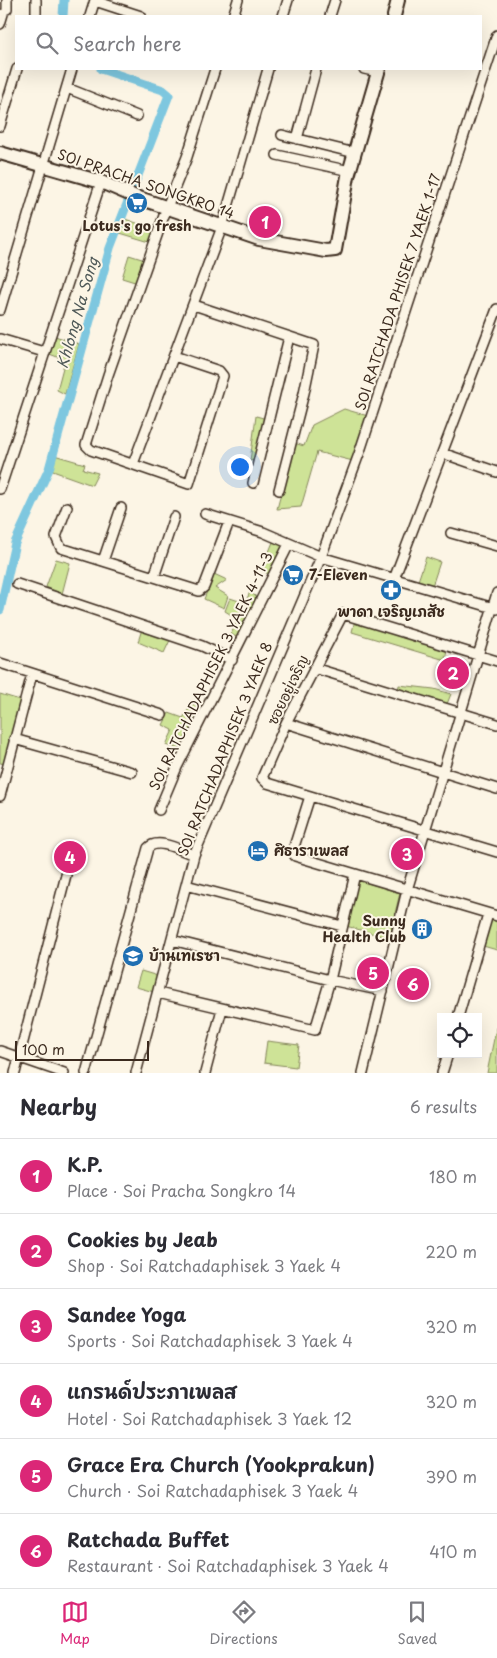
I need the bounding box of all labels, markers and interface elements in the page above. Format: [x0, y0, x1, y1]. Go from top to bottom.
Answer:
search box [15, 15, 482, 70]
icon: search [33, 29, 61, 57]
text: Search here [73, 29, 182, 57]
street label: SOI PRACHA SONGKRO 14 [55, 143, 237, 224]
street label: SOI RATCHADA PHISEK 7 YAEK 1-17 [349, 170, 446, 413]
supermarket icon: Lotus's go fresh [125, 191, 149, 215]
pin: 1 [249, 203, 281, 241]
place label: Lotus's go fresh [82, 215, 192, 236]
water label: Khlong Na Song [50, 253, 104, 371]
your location [227, 454, 253, 480]
street label: SOI RATCHADAPHISEK 3 YAEK 4-11-3 [143, 548, 278, 794]
supermarket icon: 7-Eleven [281, 563, 305, 587]
place label: 7-Eleven [309, 564, 368, 585]
pharmacy icon: พาดา เจริญเภสัช [379, 578, 403, 602]
place label: พาดา เจริญเภสัช [337, 601, 445, 622]
street label: SOI RATCHADAPHISEK 3 YAEK 8 [172, 639, 277, 859]
street label: ซอยอยู่เจริญ [262, 651, 314, 728]
pin: 2 [437, 654, 469, 692]
pin: 3 [391, 835, 423, 873]
pin: 4 [54, 838, 86, 876]
hotel icon: ศิธาราเพลส [246, 839, 270, 863]
place label: ศิธาราเพลส [274, 840, 349, 861]
place label: Sunny Health Club [323, 910, 406, 947]
building icon: Sunny Health Club [410, 917, 434, 941]
school or university icon: บ้านเทเรซา [121, 944, 145, 968]
place label: บ้านเทเรซา [149, 945, 220, 966]
pin: 5 [357, 954, 389, 992]
pin: 6 [397, 965, 429, 1003]
map controls [437, 1013, 482, 1058]
button: locate [437, 1013, 482, 1058]
scale bar [15, 1038, 149, 1061]
text: 100 m [22, 1039, 65, 1060]
text: Nearby [20, 1090, 97, 1122]
text: 6 results [410, 1094, 477, 1118]
text: K.P. [67, 1150, 103, 1178]
text: 1 [32, 1164, 40, 1188]
text: 180 m [429, 1164, 477, 1188]
text: Place · Soi Pracha Songkro 14 [67, 1178, 296, 1202]
text: Cookies by Jeab [67, 1225, 218, 1253]
text: 2 [30, 1239, 42, 1263]
text: 220 m [426, 1239, 477, 1263]
text: Shop · Soi Ratchadaphisek 3 Yaek 4 [67, 1253, 341, 1277]
text: Sandee Yoga [67, 1300, 186, 1328]
text: 3 [31, 1314, 41, 1338]
text: 320 m [426, 1314, 477, 1338]
text: Sports · Soi Ratchadaphisek 3 Yaek 4 [67, 1328, 353, 1352]
text: แกรนด์ประภาเพลส [67, 1377, 236, 1405]
text: 4 [31, 1389, 41, 1413]
text: 320 m [426, 1389, 477, 1413]
text: Hotel · Soi Ratchadaphisek 3 Yaek 12 [67, 1406, 352, 1430]
text: Grace Era Church (Yookprakun) [67, 1450, 375, 1478]
text: 5 [31, 1464, 41, 1488]
text: 390 m [426, 1464, 477, 1488]
text: Church · Soi Ratchadaphisek 3 Yaek 4 [67, 1478, 358, 1502]
text: Ratchada Buffet [67, 1525, 229, 1553]
text: 6 [30, 1539, 42, 1563]
text: 410 m [429, 1539, 477, 1563]
text: Restaurant · Soi Ratchadaphisek 3 Yaek 4 [67, 1553, 389, 1577]
tab: Map [60, 1598, 90, 1649]
tab: Directions [210, 1598, 278, 1649]
tab: Saved [397, 1598, 437, 1649]

